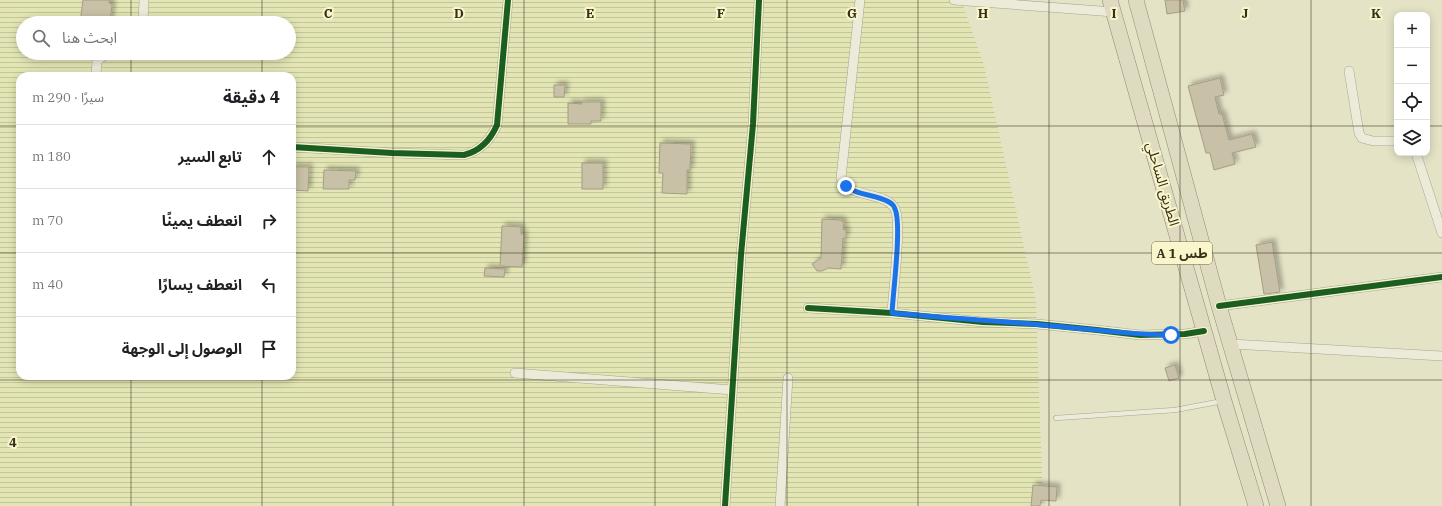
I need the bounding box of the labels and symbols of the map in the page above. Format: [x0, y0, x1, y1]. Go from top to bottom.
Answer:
text: C [324, 5, 333, 22]
text: D [454, 5, 464, 22]
text: E [586, 5, 594, 22]
text: F [717, 5, 725, 22]
text: G [847, 5, 857, 22]
text: H [978, 5, 989, 22]
text: I [1112, 5, 1117, 22]
text: J [1242, 5, 1249, 22]
text: K [1371, 5, 1381, 22]
street label: الطريق الساحلي [1140, 140, 1184, 229]
route end [837, 177, 855, 195]
road number: A 1 طس [1152, 242, 1212, 264]
route start [1162, 326, 1180, 344]
text: 4 [9, 434, 17, 451]

